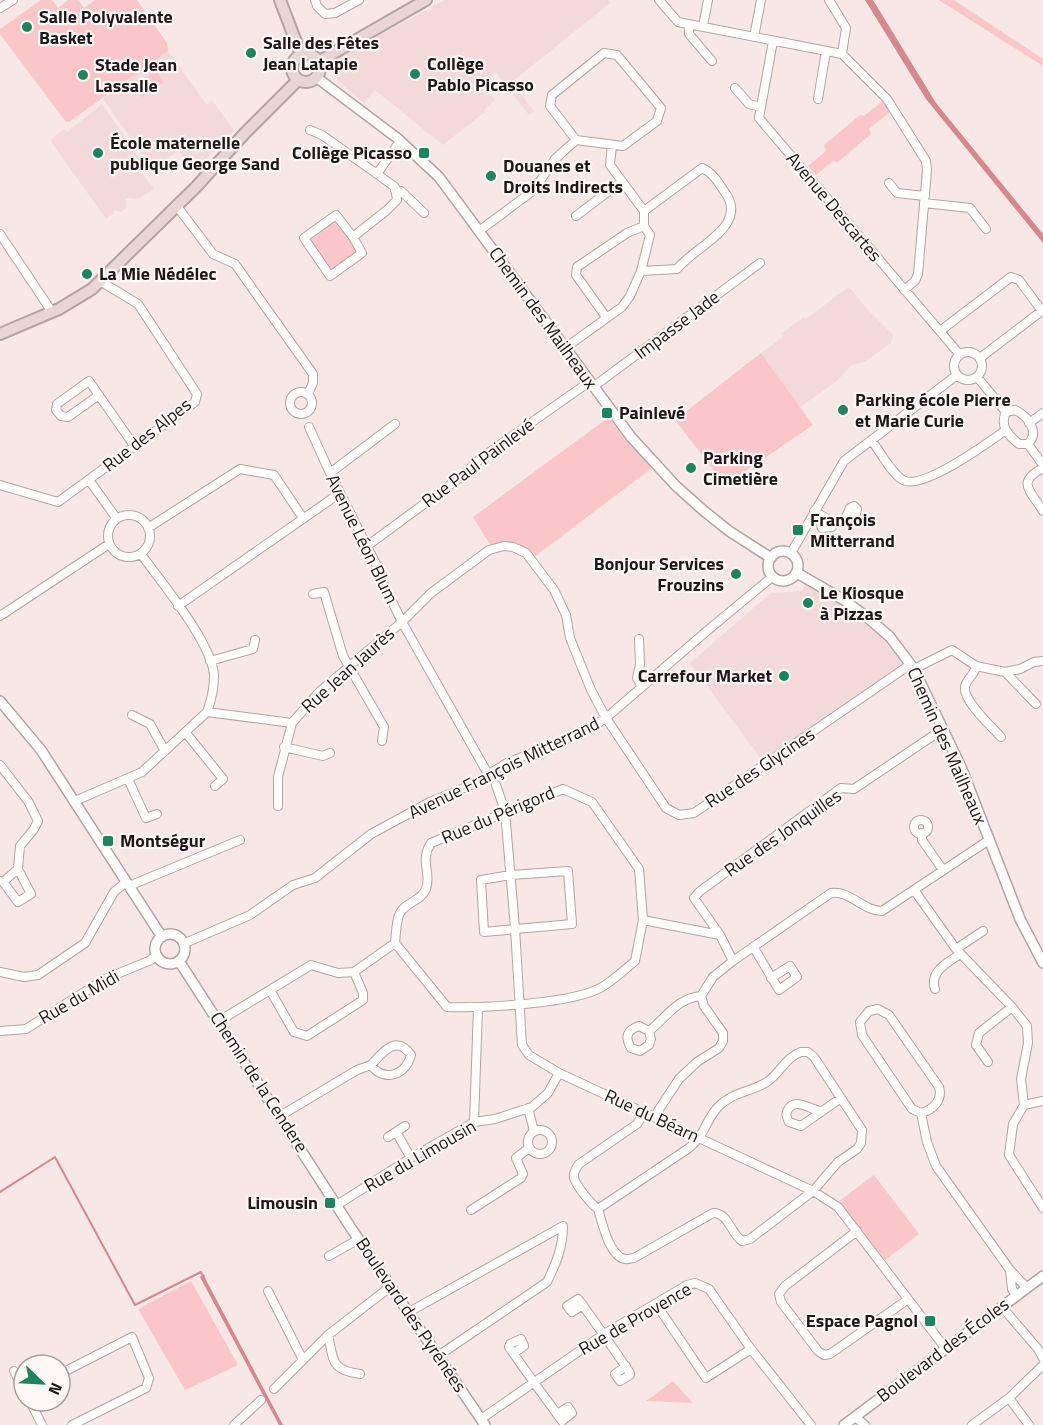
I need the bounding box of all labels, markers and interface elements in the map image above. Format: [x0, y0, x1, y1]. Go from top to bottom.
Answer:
place label: Salle Polyvalente Basket [39, 3, 173, 51]
marker: Salle Polyvalente Basket [20, 20, 34, 34]
place label: Salle des Fêtes Jean Latapie [263, 29, 379, 77]
marker: Salle des Fêtes Jean Latapie [244, 46, 258, 60]
place label: Collège Pablo Picasso [427, 50, 534, 98]
place label: Stade Jean Lassalle [95, 51, 177, 99]
marker: Collège Pablo Picasso [408, 67, 422, 81]
marker: Stade Jean Lassalle [76, 68, 90, 82]
place label: École maternelle publique George Sand [110, 129, 280, 177]
place label: Collège Picasso [292, 139, 412, 166]
marker: École maternelle publique George Sand [91, 146, 105, 160]
marker: Collège Picasso [417, 146, 431, 160]
street label: Avenue Descartes [780, 146, 889, 268]
place label: Douanes et Droits Indirects [503, 152, 623, 200]
marker: Douanes et Droits Indirects [484, 169, 498, 183]
street label: Chemin des Mailheaux [483, 241, 604, 394]
place label: La Mie Nédélec [99, 260, 217, 287]
marker: La Mie Nédélec [80, 267, 94, 281]
street label: Impasse Jade [628, 284, 725, 366]
place label: Parking école Pierre et Marie Curie [855, 386, 1011, 434]
street label: Rue des Alpes [96, 391, 197, 478]
place label: Painlevé [619, 399, 685, 426]
marker: Parking école Pierre et Marie Curie [836, 403, 850, 417]
marker: Painlevé [600, 406, 614, 420]
street label: Rue Paul Painlevé [416, 411, 540, 514]
place label: Parking Cimetière [703, 444, 778, 492]
marker: Parking Cimetière [684, 461, 698, 475]
street label: Avenue Léon Blum [319, 470, 405, 608]
place label: François Mitterrand [810, 506, 895, 554]
marker: François Mitterrand [791, 523, 805, 537]
place label: Bonjour Services Frouzins [594, 550, 724, 598]
marker: Bonjour Services Frouzins [729, 567, 743, 581]
place label: Le Kiosque à Pizzas [820, 579, 904, 627]
marker: Le Kiosque à Pizzas [801, 596, 815, 610]
street label: Rue Jean Jaurès [295, 620, 400, 719]
place label: Carrefour Market [638, 662, 772, 689]
street label: Chemin des Mailheaux [901, 663, 994, 829]
marker: Carrefour Market [777, 669, 791, 683]
street label: Avenue François Mitterrand [404, 710, 604, 826]
street label: Rue des Glycines [699, 721, 820, 814]
street label: Rue du Périgord [437, 779, 559, 851]
street label: Rue des Jonquilles [719, 782, 847, 883]
place label: Montségur [120, 827, 206, 854]
marker: Montségur [101, 834, 115, 848]
street label: Rue du Midi [33, 963, 124, 1031]
street label: Chemin de la Cendere [204, 1006, 315, 1157]
street label: Rue du Béarn [600, 1082, 704, 1149]
street label: Rue du Limousin [359, 1113, 481, 1199]
place label: Limousin [247, 1189, 318, 1216]
marker: Limousin [323, 1196, 337, 1210]
street label: Boulevard des Pyrénées [349, 1232, 473, 1398]
street label: Rue de Provence [573, 1275, 696, 1362]
street label: Boulevard des Écoles [871, 1291, 1015, 1408]
place label: Espace Pagnol [806, 1307, 918, 1334]
marker: Espace Pagnol [923, 1314, 937, 1328]
north arrow [12, 1353, 72, 1413]
text: N [42, 1379, 69, 1399]

